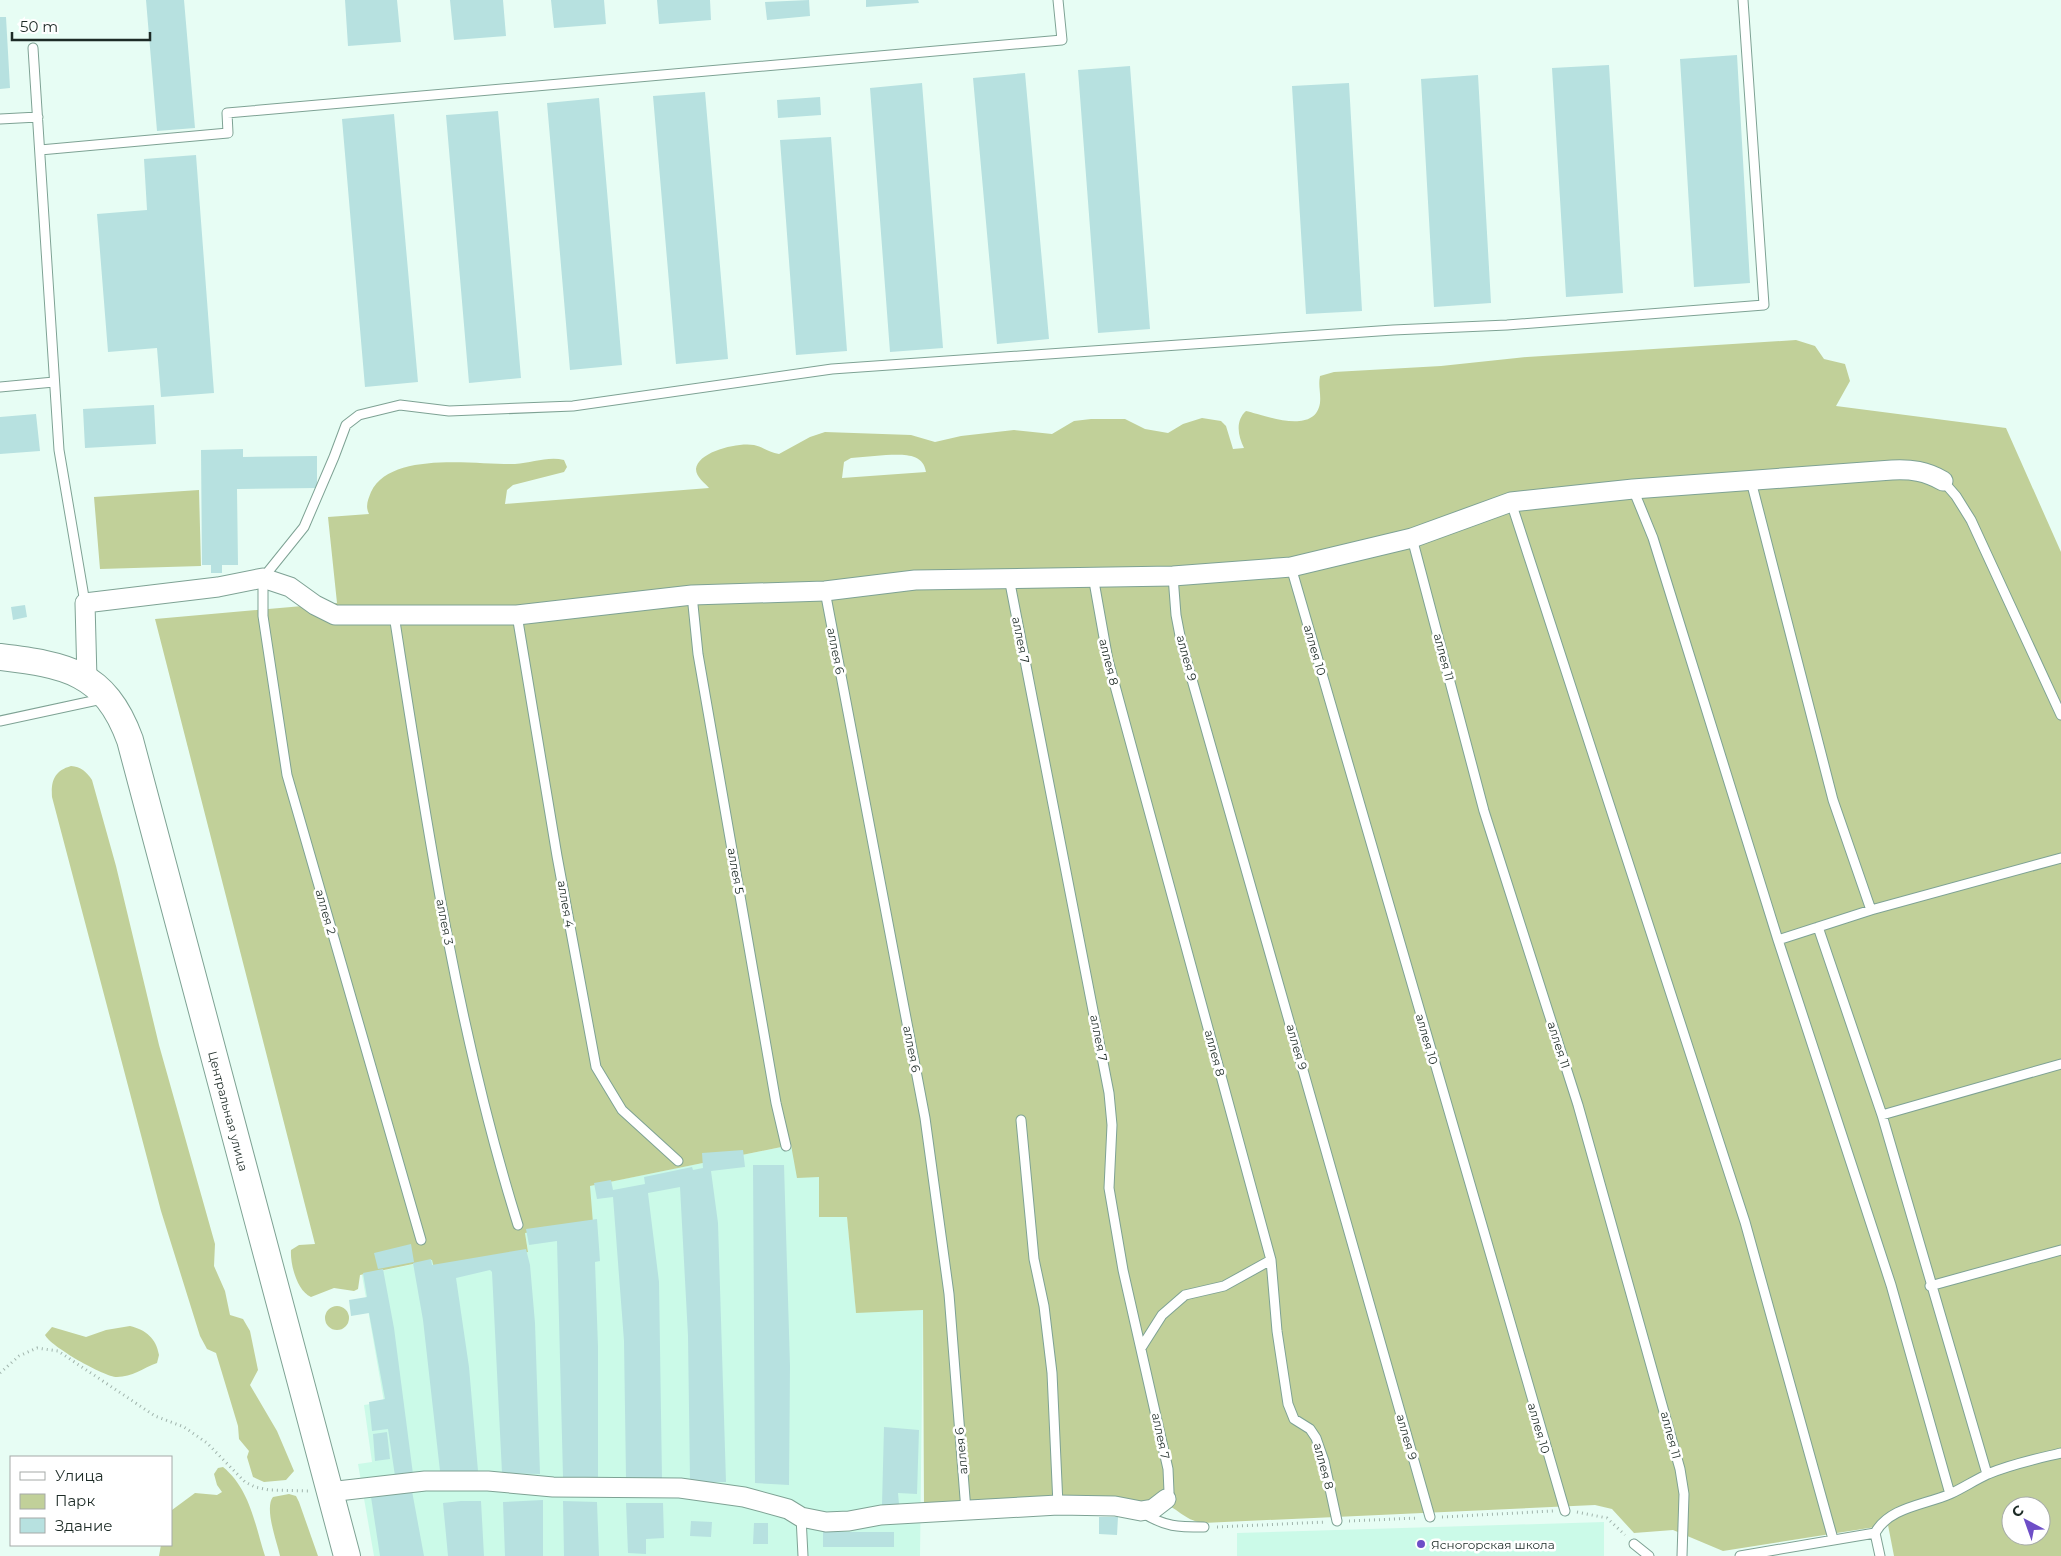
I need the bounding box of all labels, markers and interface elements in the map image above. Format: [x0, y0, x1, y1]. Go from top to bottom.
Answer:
scale bar [12, 10, 150, 42]
text: 50 m [20, 17, 58, 36]
street label: аллея 7 [1009, 616, 1033, 664]
street label: аллея 10 [1301, 623, 1329, 677]
street label: аллея 6 [824, 626, 848, 676]
street label: аллея 11 [1430, 632, 1458, 682]
street label: аллея 9 [1174, 633, 1200, 683]
street label: аллея 8 [1096, 637, 1122, 687]
street label: аллея 5 [725, 847, 747, 895]
street label: аллея 4 [554, 879, 578, 929]
street label: аллея 2 [312, 888, 340, 937]
street label: аллея 3 [433, 898, 457, 947]
street label: аллея 10 [1413, 1012, 1441, 1066]
street label: аллея 7 [1087, 1014, 1111, 1062]
street label: аллея 11 [1544, 1020, 1574, 1070]
street label: аллея 9 [1283, 1022, 1311, 1072]
street label: аллея 6 [900, 1024, 924, 1074]
street label: аллея 8 [1202, 1028, 1228, 1078]
street label: Центральная улица [206, 1049, 252, 1173]
street label: аллея 10 [1525, 1401, 1553, 1455]
street label: аллея 11 [1657, 1410, 1685, 1460]
street label: аллея 7 [1149, 1412, 1173, 1460]
street label: аллея 9 [1393, 1412, 1421, 1462]
street label: аллея 6 [951, 1427, 971, 1475]
street label: аллея 8 [1311, 1441, 1337, 1491]
legend [10, 1456, 172, 1546]
text: Улица [55, 1466, 103, 1485]
text: Парк [55, 1491, 95, 1510]
north arrow [2001, 1496, 2051, 1546]
text: С [2008, 1501, 2027, 1521]
text: Здание [55, 1516, 113, 1535]
place label: Ясногорская школа [1431, 1537, 1555, 1552]
marker: Ясногорская школа [1415, 1538, 1427, 1550]

